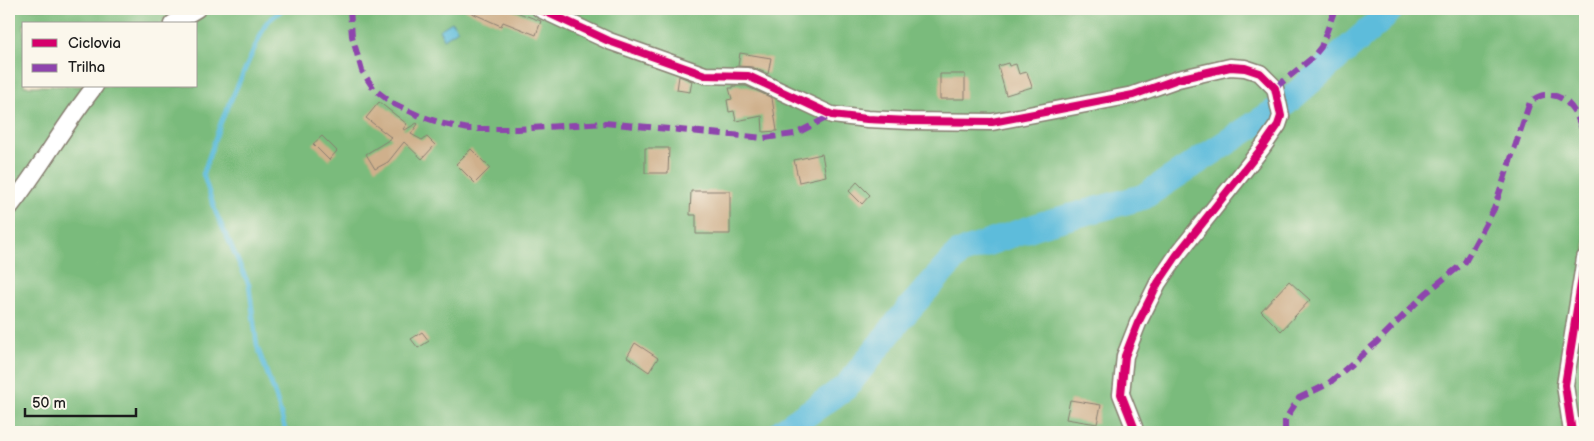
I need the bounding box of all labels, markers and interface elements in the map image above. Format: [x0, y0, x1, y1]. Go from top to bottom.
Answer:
legend [22, 22, 198, 88]
text: Ciclovia [68, 34, 121, 53]
text: Trilha [68, 58, 105, 77]
scale bar [25, 386, 136, 418]
text: 50 m [32, 394, 66, 413]

